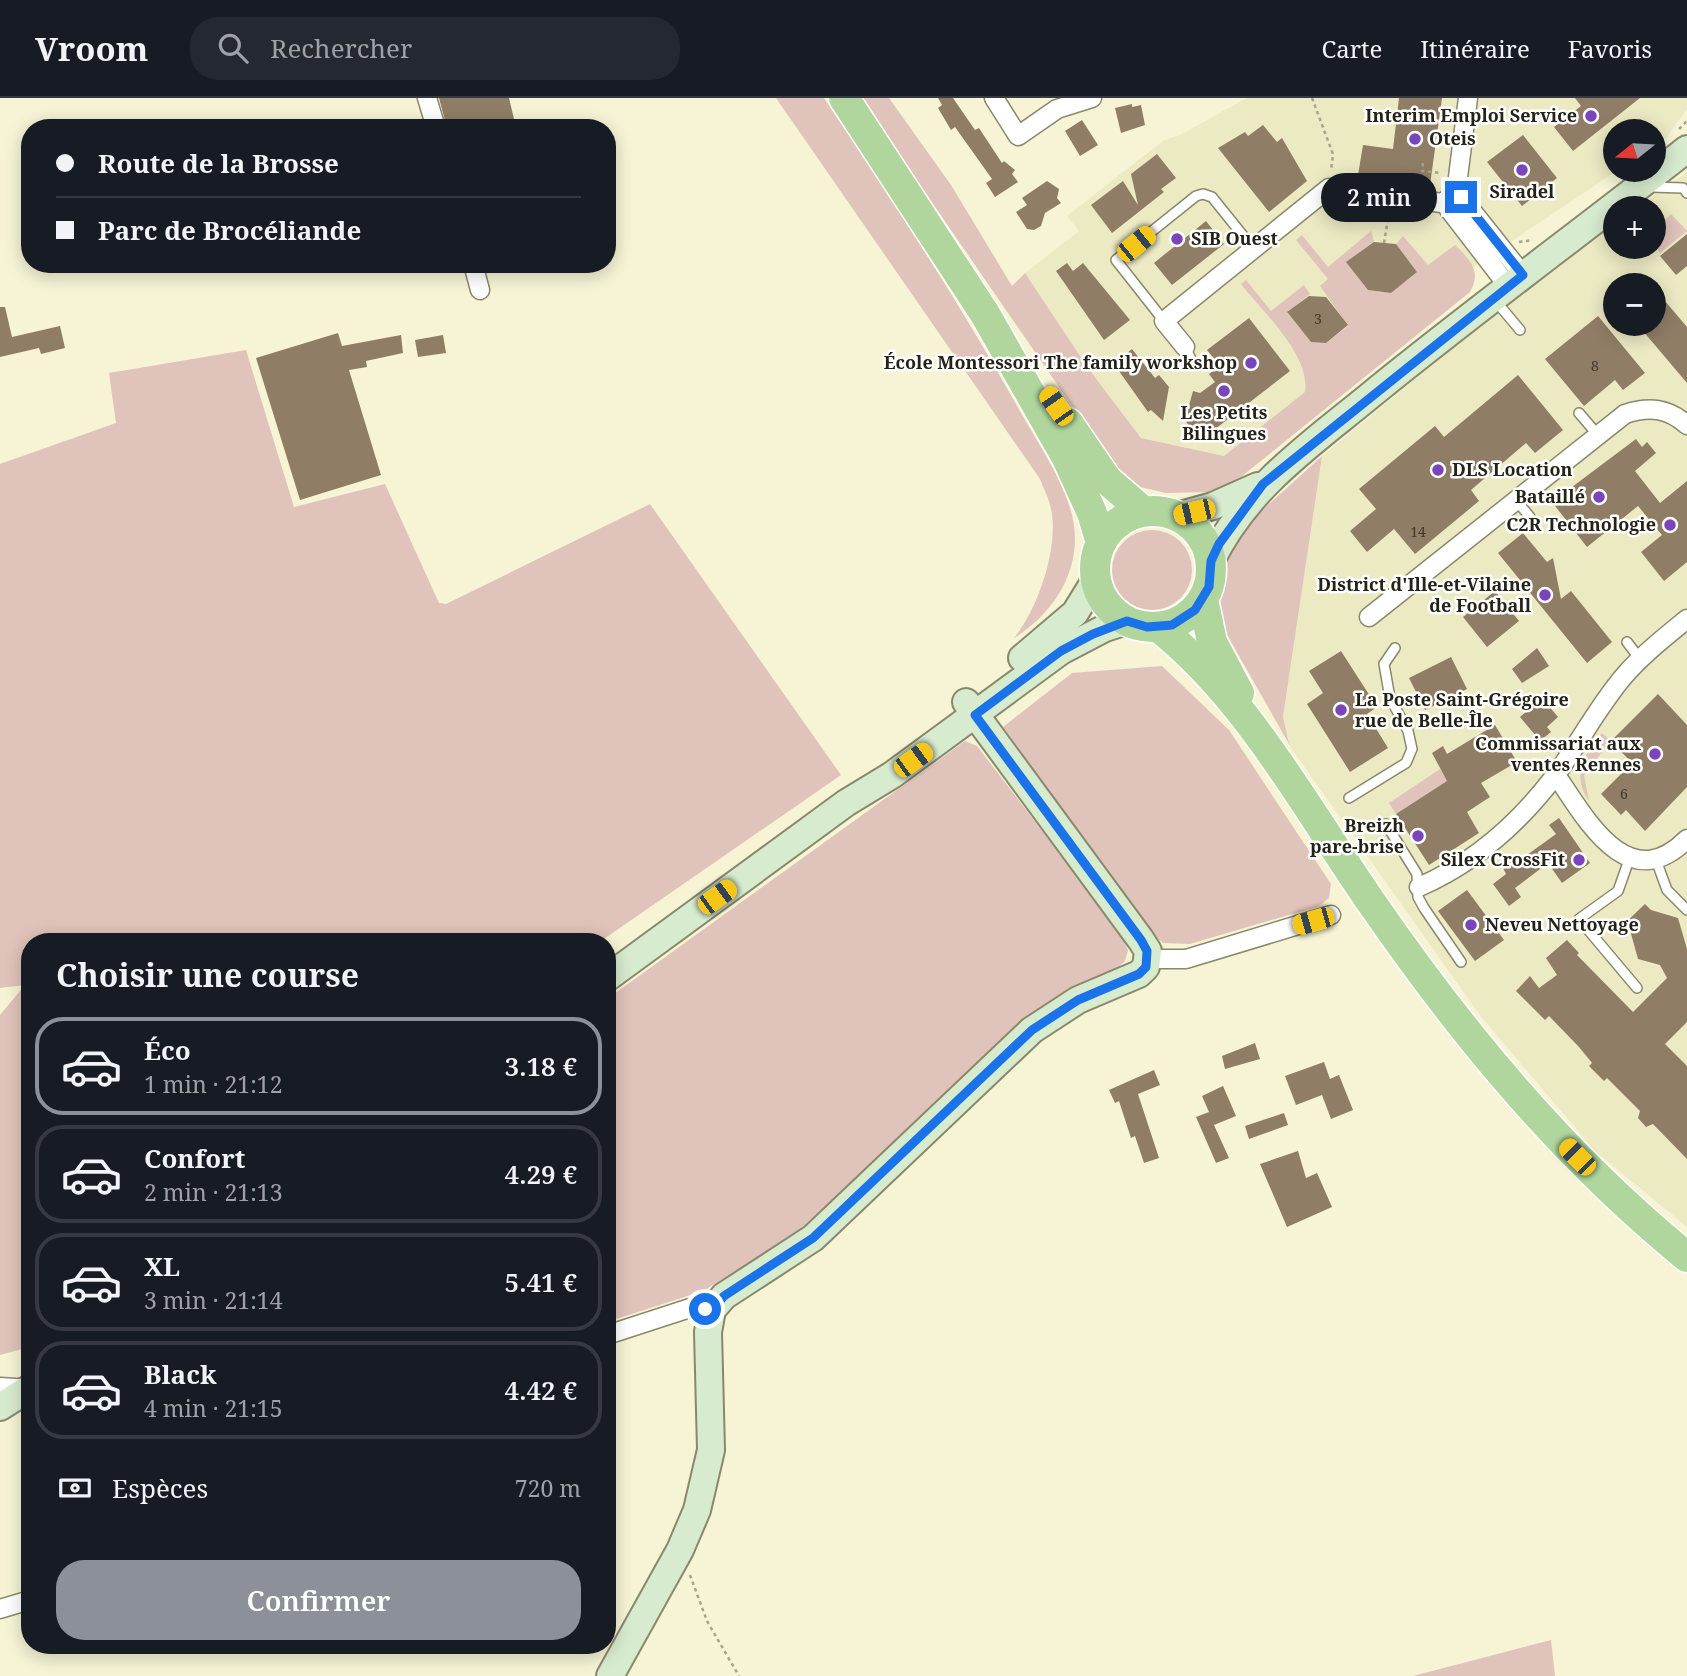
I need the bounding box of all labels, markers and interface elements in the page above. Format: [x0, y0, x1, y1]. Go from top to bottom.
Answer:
search box [190, 17, 680, 80]
text: Vroom [35, 26, 148, 71]
icon: search [214, 29, 252, 67]
text: Rechercher [270, 30, 412, 66]
text: Carte [1321, 32, 1382, 65]
text: Itinéraire [1420, 32, 1530, 65]
text: Favoris [1568, 32, 1652, 65]
place label: Interim Emploi Service [1365, 103, 1577, 127]
marker: Interim Emploi Service [1583, 108, 1599, 124]
north arrow [1603, 119, 1666, 182]
map controls [1603, 119, 1666, 336]
place label: Oteis [1429, 126, 1476, 150]
marker: Oteis [1407, 131, 1423, 147]
text: Route de la Brosse [98, 145, 339, 181]
marker: Siradel [1514, 162, 1530, 178]
callout: 2 min [1321, 172, 1436, 222]
place label: Siradel [1490, 179, 1555, 203]
text: 2 min [1347, 181, 1411, 213]
route end [1445, 181, 1477, 213]
button: + [1603, 196, 1666, 259]
text: Parc de Brocéliande [98, 212, 361, 248]
car [1114, 223, 1159, 265]
place label: SIB Ouest [1191, 226, 1278, 250]
marker: SIB Ouest [1169, 231, 1185, 247]
button: − [1603, 273, 1666, 336]
house number: 3 [1314, 309, 1322, 328]
place label: École Montessori The family workshop [884, 350, 1237, 374]
marker: École Montessori The family workshop [1243, 355, 1259, 371]
house number: 8 [1591, 356, 1599, 375]
car [1036, 383, 1077, 429]
marker: Les Petits Bilingues [1216, 383, 1232, 399]
place label: Les Petits Bilingues [1181, 400, 1268, 445]
place label: DLS Location [1452, 457, 1572, 481]
marker: DLS Location [1430, 462, 1446, 478]
place label: Bataillé [1515, 484, 1585, 508]
marker: Bataillé [1591, 489, 1607, 505]
car [1172, 497, 1217, 527]
place label: C2R Technologie [1506, 512, 1656, 536]
marker: C2R Technologie [1662, 517, 1678, 533]
house number: 14 [1410, 522, 1426, 541]
place label: District d'Ille-et-Vilaine de Football [1317, 572, 1532, 617]
marker: District d'Ille-et-Vilaine de Football [1537, 587, 1553, 603]
place label: La Poste Saint-Grégoire rue de Belle-Île [1355, 687, 1569, 732]
marker: La Poste Saint-Grégoire rue de Belle-Île [1333, 702, 1349, 718]
place label: Commissariat aux ventes Rennes [1475, 731, 1641, 776]
car [890, 739, 937, 781]
marker: Commissariat aux ventes Rennes [1647, 746, 1663, 762]
house number: 6 [1620, 784, 1628, 803]
place label: Breizh pare-brise [1310, 813, 1404, 858]
marker: Breizh pare-brise [1410, 828, 1426, 844]
place label: Silex CrossFit [1441, 847, 1565, 871]
marker: Silex CrossFit [1571, 852, 1587, 868]
car [694, 876, 741, 918]
car [1290, 905, 1337, 937]
place label: Neveu Nettoyage [1485, 912, 1639, 936]
marker: Neveu Nettoyage [1463, 917, 1479, 933]
text: Choisir une course [56, 953, 359, 996]
text: Éco [144, 1032, 191, 1068]
icon: car [60, 1035, 123, 1098]
text: 3.18 € [505, 1048, 577, 1084]
text: 1 min · 21:12 [144, 1068, 282, 1100]
car [1555, 1135, 1600, 1179]
text: Confort [144, 1140, 245, 1176]
icon: car [60, 1143, 123, 1206]
text: 4.29 € [505, 1156, 577, 1192]
text: 2 min · 21:13 [144, 1176, 282, 1208]
text: XL [144, 1248, 180, 1284]
icon: car [60, 1251, 123, 1314]
text: 5.41 € [505, 1264, 577, 1300]
text: 3 min · 21:14 [144, 1284, 282, 1316]
route start [689, 1293, 721, 1325]
text: Black [144, 1356, 217, 1392]
icon: car [60, 1359, 123, 1422]
text: 4.42 € [505, 1372, 577, 1408]
text: 4 min · 21:15 [144, 1392, 282, 1424]
icon: cash [56, 1469, 94, 1507]
text: Espèces [112, 1470, 208, 1506]
text: 720 m [515, 1472, 581, 1504]
button: Confirmer [56, 1560, 581, 1640]

